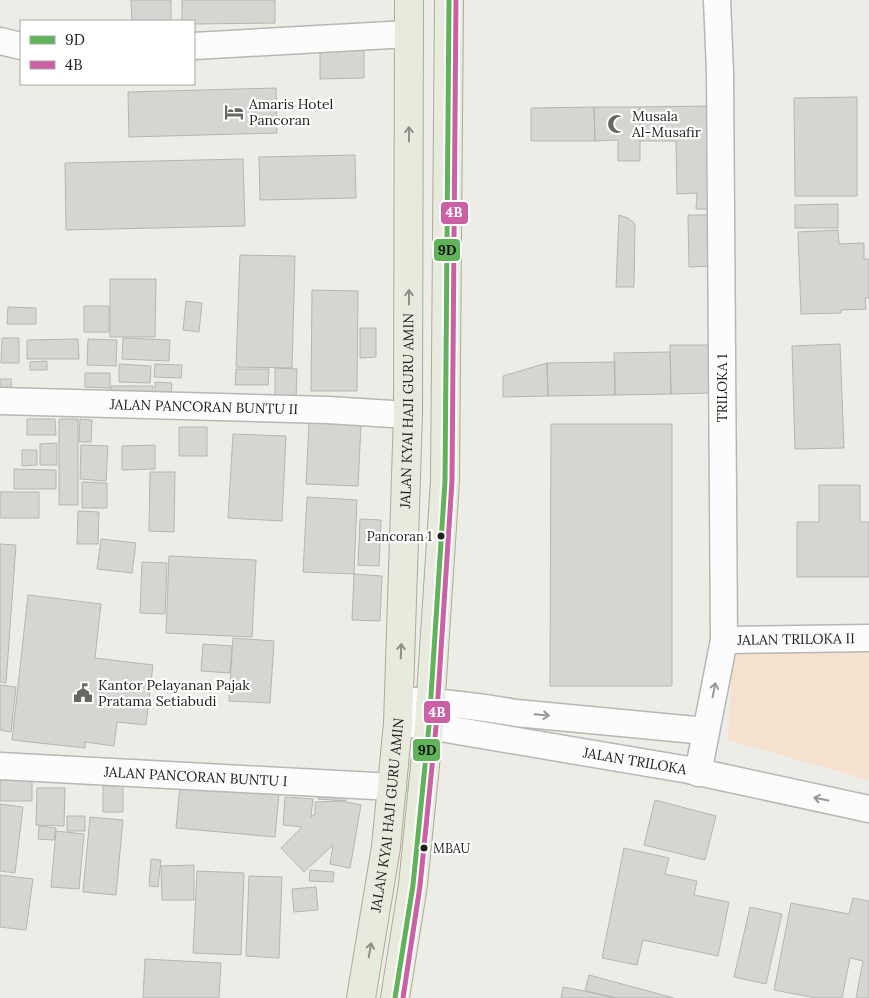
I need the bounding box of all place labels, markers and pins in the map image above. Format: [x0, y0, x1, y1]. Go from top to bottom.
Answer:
place label: Amaris Hotel Pancoran [248, 95, 333, 129]
hotel icon: Amaris Hotel Pancoran [223, 101, 245, 123]
place label: Musala Al-Musafir [631, 107, 701, 141]
mosque icon: Musala Al-Musafir [606, 113, 628, 135]
place label: Pancoran 1 [367, 528, 432, 545]
marker: Pancoran 1 [436, 531, 446, 541]
place label: Kantor Pelayanan Pajak Pratama Setiabudi [98, 676, 250, 710]
public building icon: Kantor Pelayanan Pajak Pratama Setiabudi [72, 682, 94, 704]
place label: MBAU [433, 840, 471, 857]
marker: MBAU [419, 843, 429, 853]

